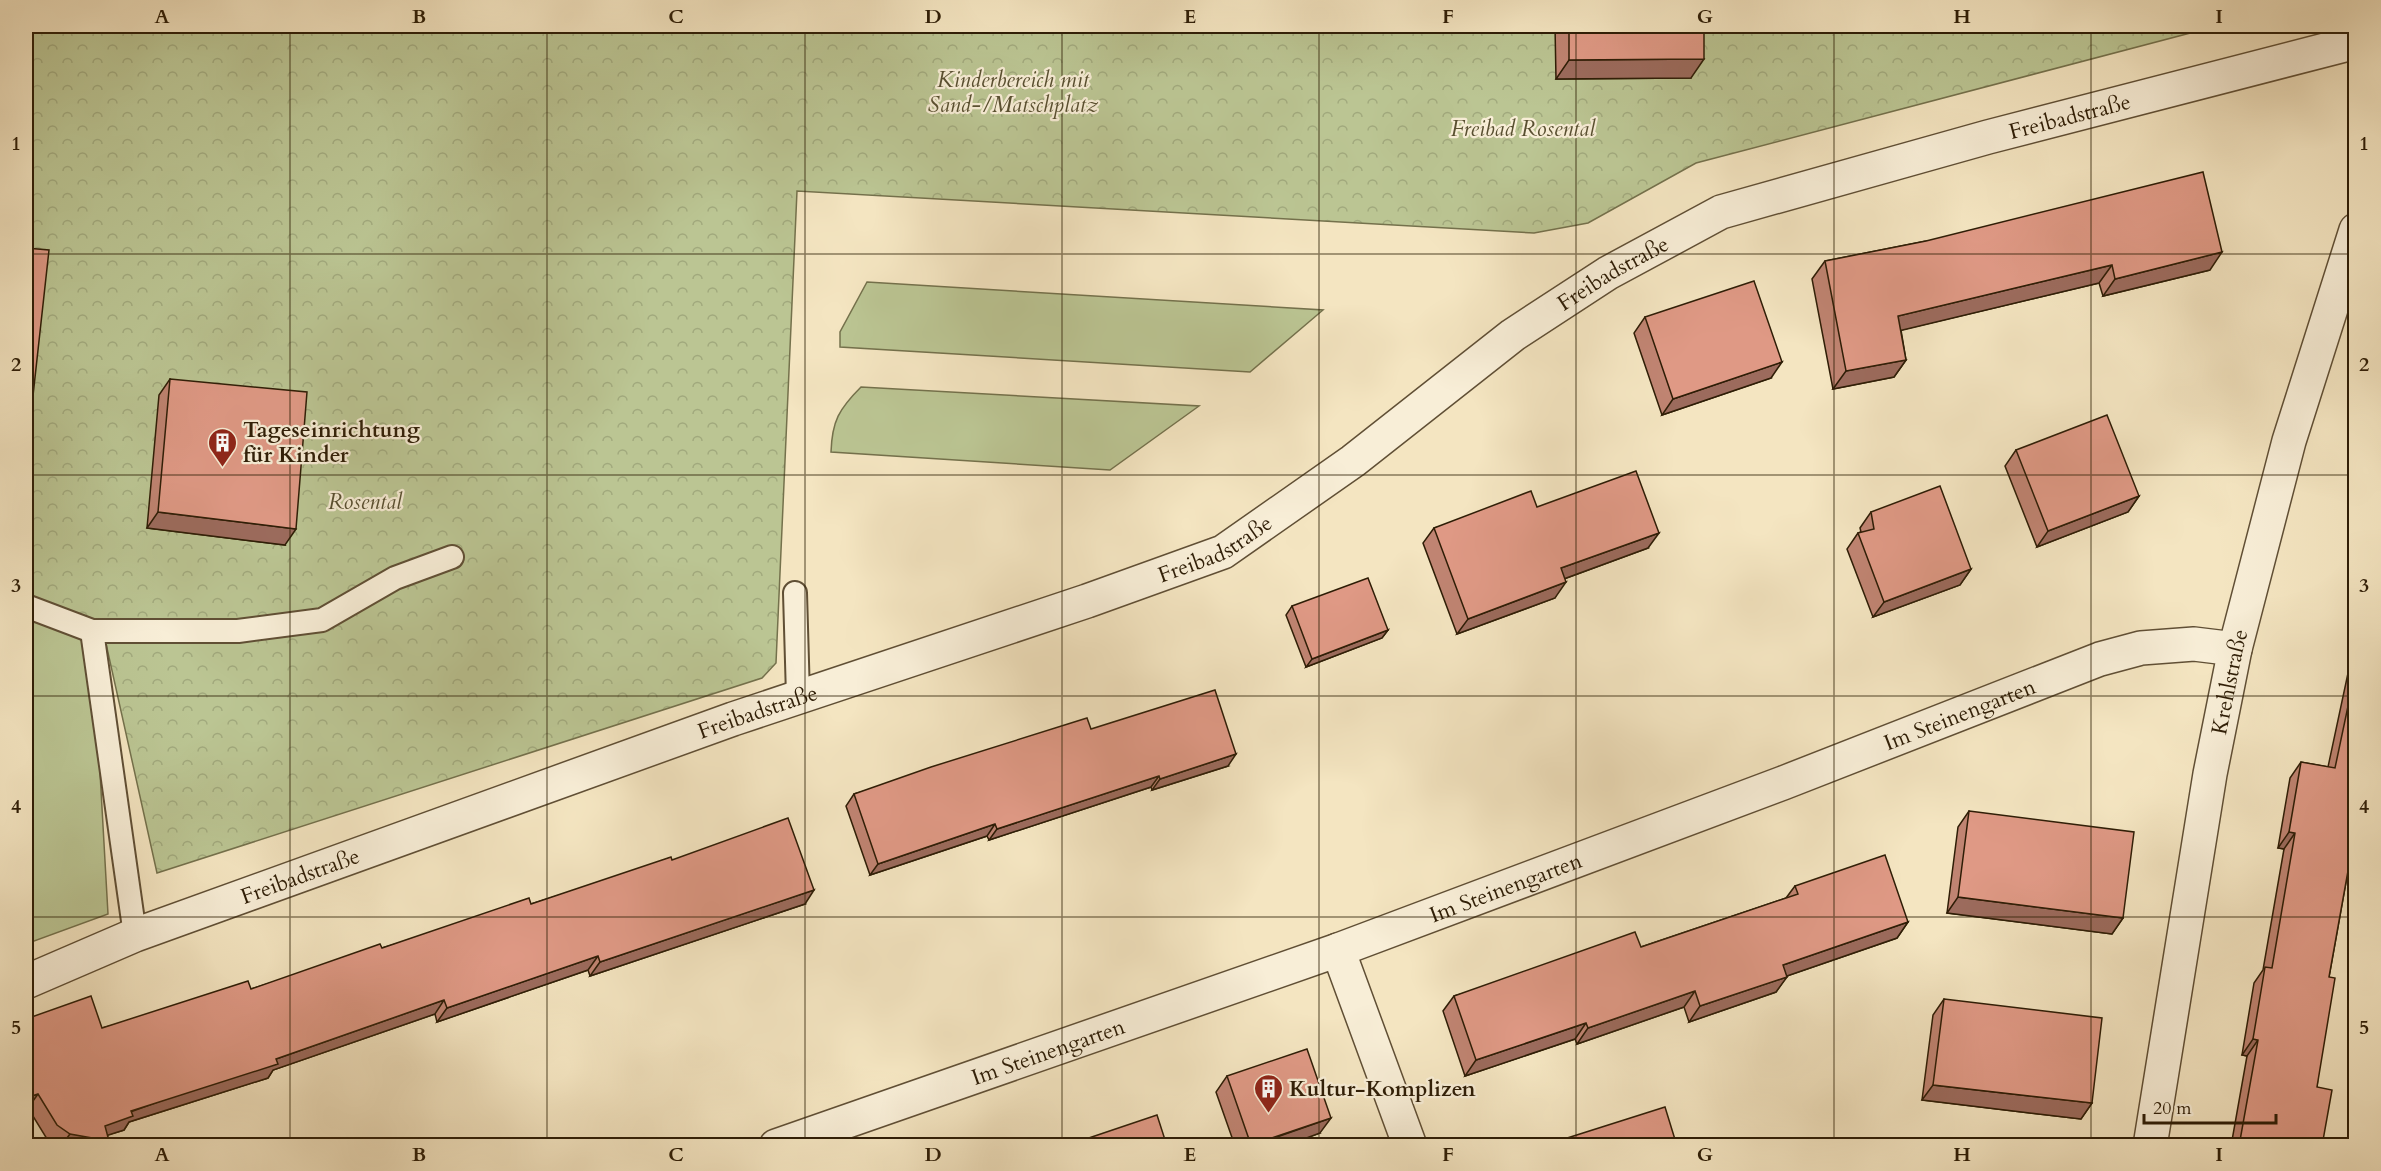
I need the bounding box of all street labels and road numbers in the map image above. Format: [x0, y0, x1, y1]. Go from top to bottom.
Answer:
street label: Freibadstraße [2006, 87, 2134, 147]
street label: Freibadstraße [1551, 229, 1674, 318]
street label: Freibadstraße [1154, 508, 1278, 590]
street label: Krehlstraße [2204, 626, 2256, 737]
street label: Im Steinengarten [1880, 671, 2041, 758]
street label: Freibadstraße [694, 678, 821, 747]
street label: Freibadstraße [236, 841, 364, 912]
street label: Im Steinengarten [1425, 846, 1587, 930]
street label: Im Steinengarten [968, 1011, 1129, 1093]

